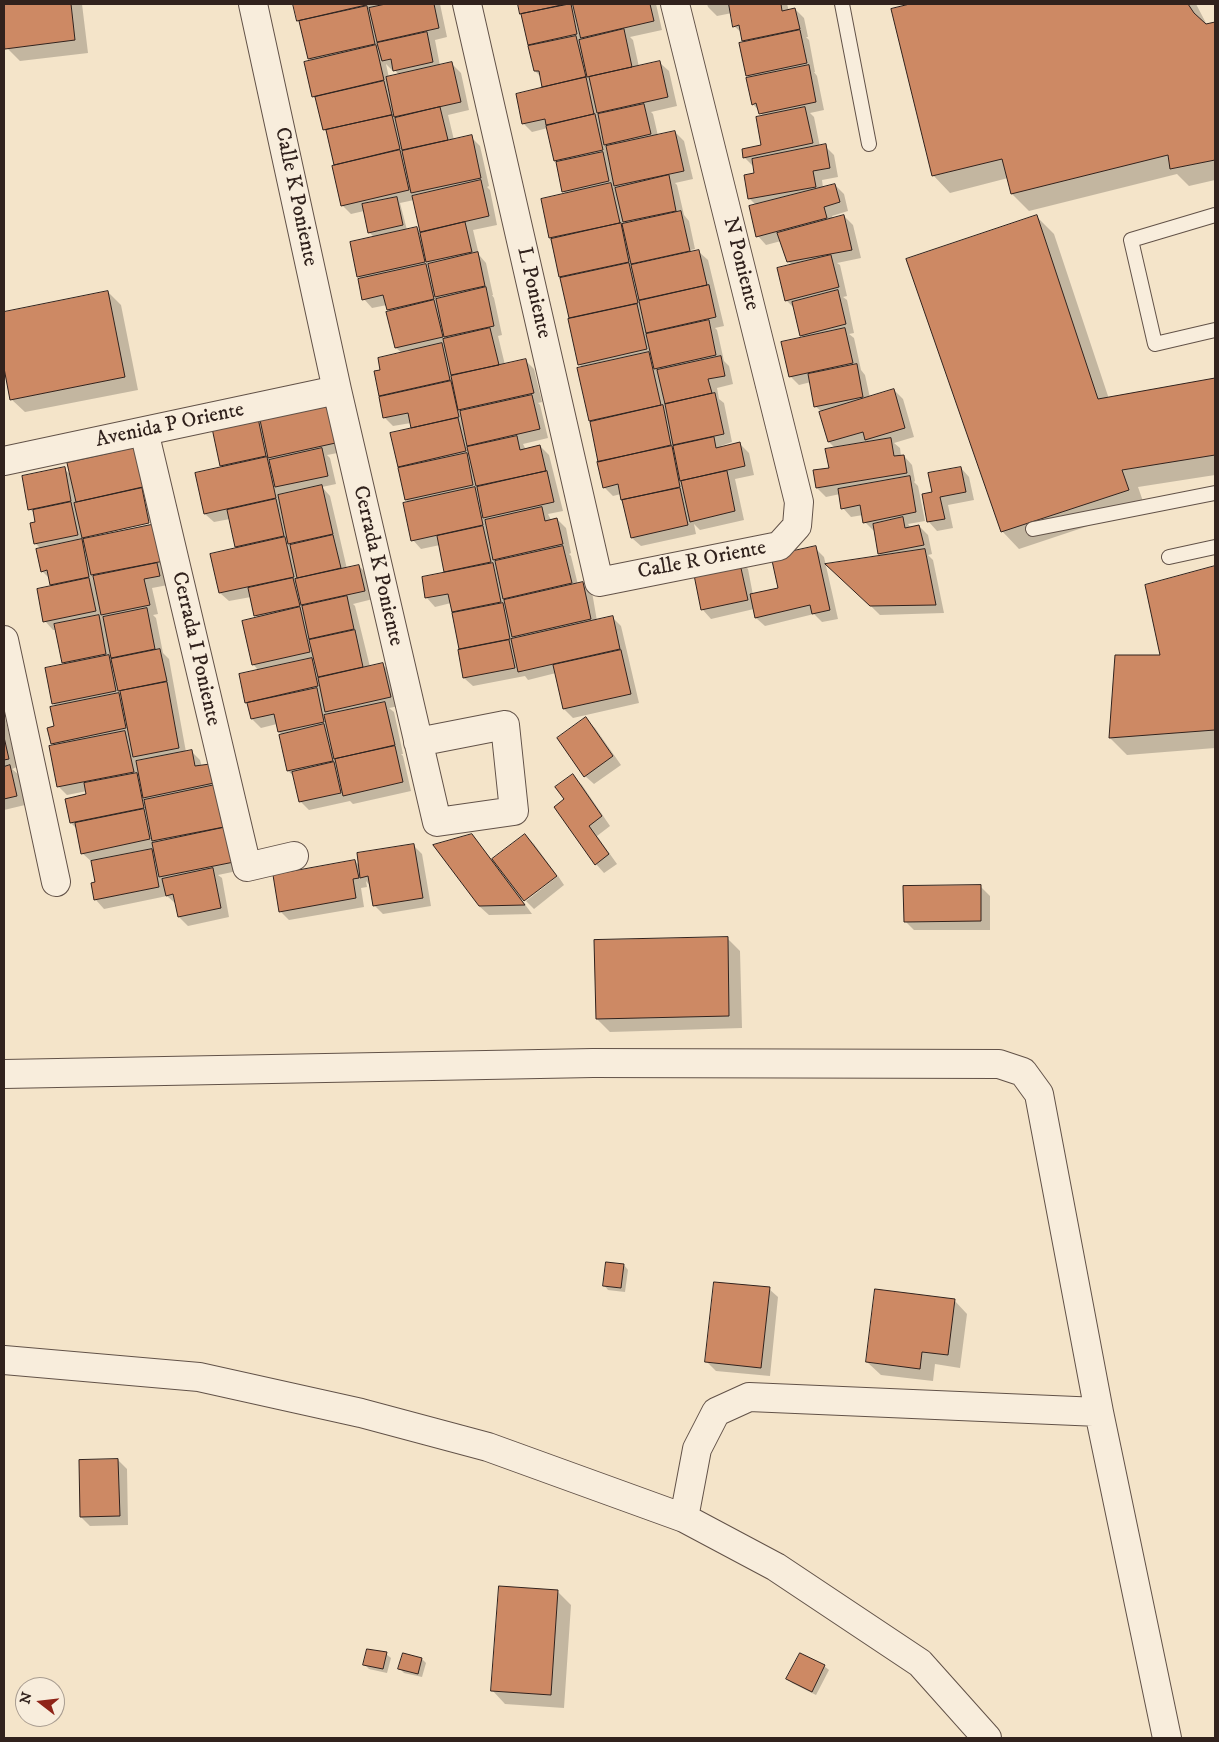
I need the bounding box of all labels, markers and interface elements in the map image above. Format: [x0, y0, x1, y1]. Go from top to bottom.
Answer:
street label: Calle K Poniente [268, 125, 322, 269]
street label: N Poniente [716, 215, 764, 313]
street label: L Poniente [510, 245, 556, 341]
street label: Avenida P Oriente [94, 398, 246, 454]
street label: Cerrada K Poniente [346, 483, 408, 649]
street label: Calle R Oriente [636, 536, 768, 586]
street label: Cerrada I Poniente [165, 569, 225, 729]
north arrow [15, 1677, 65, 1727]
text: N [16, 1690, 37, 1706]

